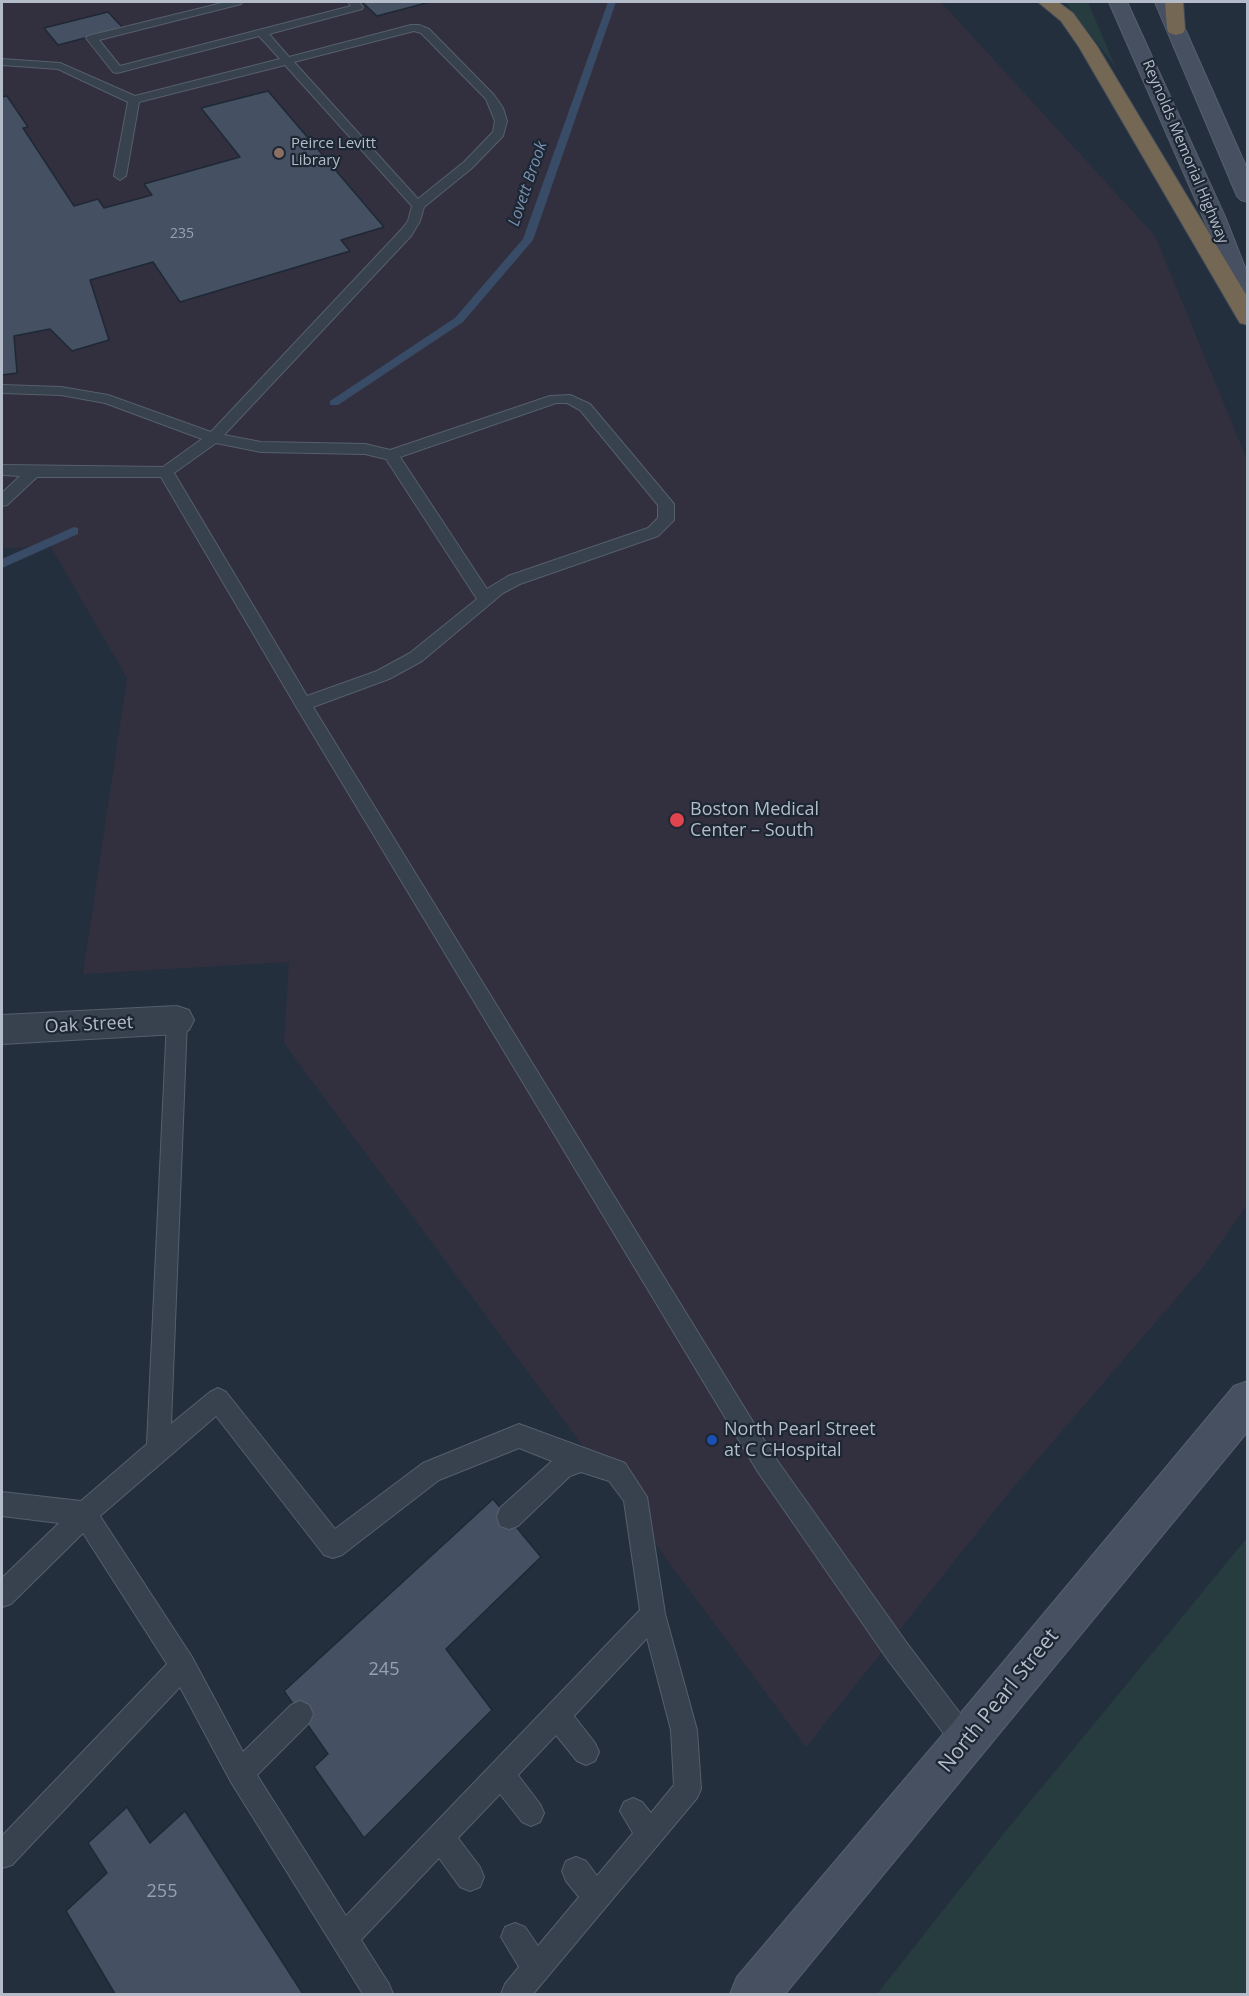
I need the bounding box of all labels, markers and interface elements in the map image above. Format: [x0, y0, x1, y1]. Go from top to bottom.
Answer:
street label: Reynolds Memorial Highway [1138, 57, 1232, 247]
place label: Peirce Levitt Library [291, 135, 376, 170]
water label: Lovett Brook [505, 139, 551, 229]
marker: Peirce Levitt Library [272, 146, 286, 160]
house number: 235 [170, 226, 194, 242]
place label: Boston Medical Center – South [690, 799, 819, 842]
marker: Boston Medical Center – South [668, 811, 686, 829]
street label: Oak Street [44, 1012, 134, 1038]
place label: North Pearl Street at C CHospital [724, 1419, 876, 1462]
marker: North Pearl Street at C CHospital [705, 1433, 719, 1447]
street label: North Pearl Street [934, 1624, 1064, 1778]
house number: 245 [369, 1659, 399, 1681]
house number: 255 [147, 1881, 177, 1903]

